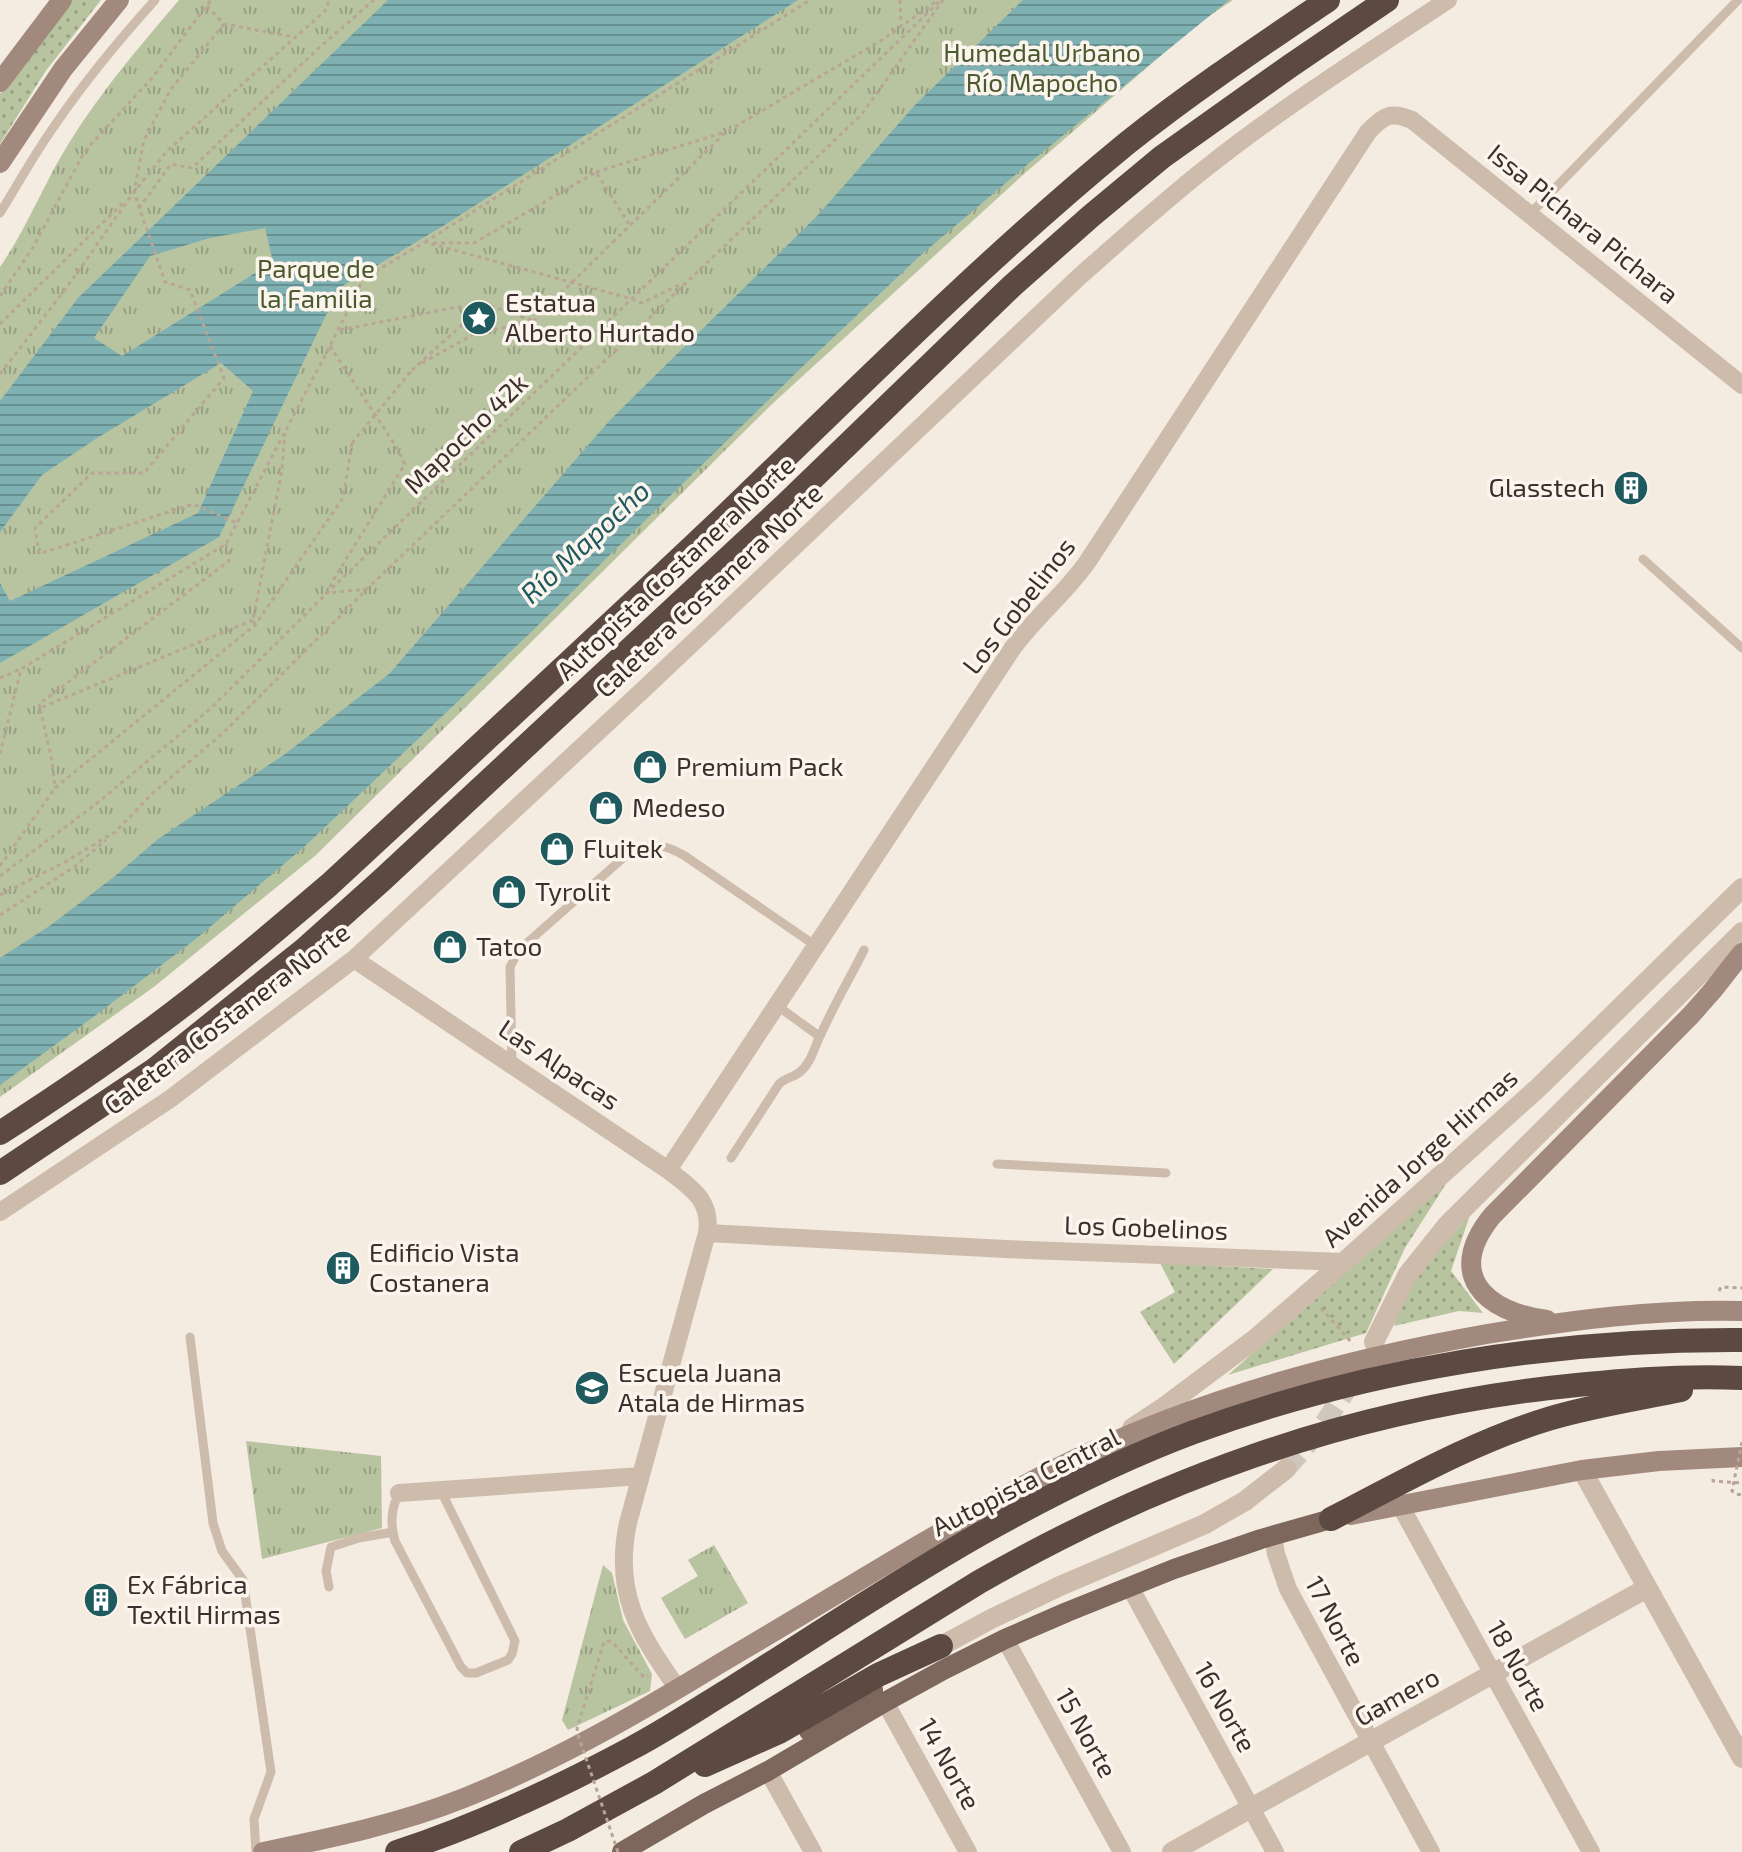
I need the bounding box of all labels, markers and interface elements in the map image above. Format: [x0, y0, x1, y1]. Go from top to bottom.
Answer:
park label: Humedal Urbano Río Mapocho [943, 36, 1141, 97]
street label: Issa Pichara Pichara [1482, 136, 1686, 309]
park label: Parque de la Familia [257, 252, 375, 313]
place label: Estatua Alberto Hurtado [505, 286, 695, 347]
place icon: Estatua Alberto Hurtado [460, 299, 498, 337]
street label: Mapocho 42k [397, 366, 533, 499]
street label: Autopista Costanera Norte [549, 448, 800, 685]
building icon: Glasstech [1612, 469, 1650, 507]
place label: Glasstech [1489, 471, 1605, 502]
water label: Río Mapocho [513, 473, 656, 610]
street label: Caletera Costanera Norte [588, 477, 828, 703]
street label: Los Gobelinos [955, 531, 1081, 679]
shop icon: Premium Pack [631, 748, 669, 786]
place label: Premium Pack [676, 750, 843, 781]
shop icon: Medeso [587, 789, 625, 827]
place label: Medeso [632, 791, 726, 822]
shop icon: Fluitek [538, 830, 576, 868]
place label: Fluitek [583, 832, 663, 863]
shop icon: Tyrolit [490, 873, 528, 911]
place label: Tyrolit [535, 875, 611, 906]
street label: Caletera Costanera Norte [97, 915, 355, 1120]
shop icon: Tatoo [431, 928, 469, 966]
place label: Tatoo [476, 930, 542, 961]
street label: Las Alpacas [493, 1012, 626, 1116]
street label: Avenida Jorge Hirmas [1315, 1061, 1523, 1253]
street label: Los Gobelinos [1063, 1208, 1229, 1245]
place label: Edificio Vista Costanera [369, 1236, 519, 1297]
building icon: Edificio Vista Costanera [324, 1249, 362, 1287]
place label: Escuela Juana Atala de Hirmas [618, 1356, 805, 1417]
school or university icon: Escuela Juana Atala de Hirmas [573, 1369, 611, 1407]
street label: Autopista Central [926, 1420, 1125, 1541]
place label: Ex Fábrica Textil Hirmas [127, 1568, 281, 1629]
street label: 17 Norte [1300, 1570, 1373, 1670]
building icon: Ex Fábrica Textil Hirmas [82, 1581, 120, 1619]
street label: 18 Norte [1482, 1614, 1557, 1716]
street label: 16 Norte [1189, 1656, 1264, 1757]
street label: Gamero [1348, 1660, 1444, 1732]
street label: 15 Norte [1050, 1682, 1124, 1782]
street label: 14 Norte [913, 1712, 988, 1814]

